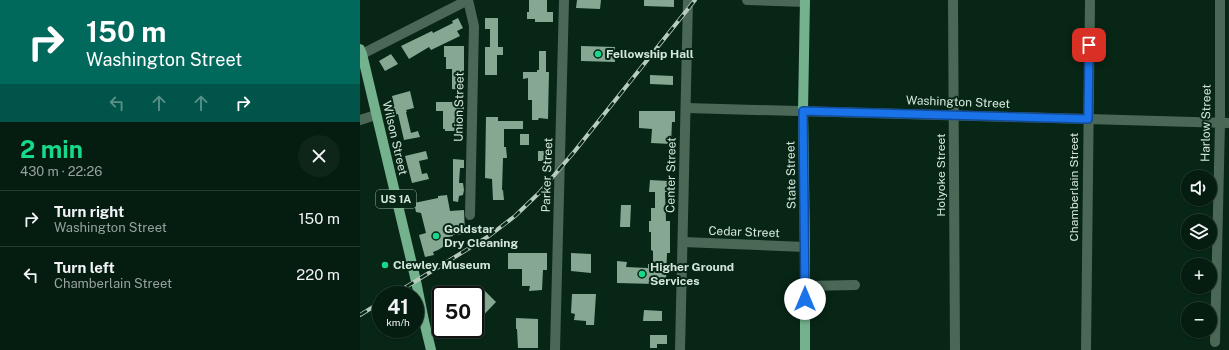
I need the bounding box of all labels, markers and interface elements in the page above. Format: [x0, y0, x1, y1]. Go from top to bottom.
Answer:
text: 150 m [86, 15, 166, 48]
icon: right [20, 16, 72, 68]
pin [1072, 28, 1106, 62]
icon: arrive [1078, 34, 1100, 56]
place label: Fellowship Hall [606, 47, 694, 61]
text: Washington Street [86, 49, 242, 70]
marker: Fellowship Hall [593, 49, 603, 59]
street label: Union Street [451, 72, 467, 142]
street label: Harlow Street [1198, 84, 1214, 162]
icon: left [106, 92, 128, 114]
icon: ahead [148, 92, 170, 114]
icon: ahead [190, 92, 212, 114]
icon: right [232, 92, 254, 114]
street label: Washington Street [906, 93, 1011, 111]
street label: Wilson Street [380, 100, 410, 177]
street label: Chamberlain Street [1067, 132, 1081, 241]
street label: Holyoke Street [934, 133, 948, 217]
text: 2 min [20, 135, 83, 163]
button: close [298, 135, 340, 177]
street label: Parker Street [539, 137, 555, 213]
street label: Center Street [663, 137, 679, 213]
street label: State Street [783, 141, 799, 209]
text: 430 m · 22:26 [20, 164, 102, 179]
map controls [1181, 170, 1217, 338]
button: sound [1181, 170, 1217, 206]
road number: US 1A [376, 190, 416, 208]
text: Turn right [54, 203, 124, 220]
icon: right [20, 208, 42, 230]
text: 150 m [298, 210, 340, 227]
button: layers [1181, 214, 1217, 250]
text: Washington Street [54, 220, 167, 235]
place label: Goldstar Dry Cleaning [444, 222, 518, 250]
street label: Cedar Street [708, 224, 780, 240]
marker: Goldstar Dry Cleaning [431, 231, 441, 241]
place label: Clewley Museum [393, 258, 491, 272]
button: + [1181, 258, 1217, 294]
text: Turn left [54, 259, 115, 276]
marker: Clewley Museum [380, 260, 390, 270]
place label: Higher Ground Services [650, 260, 734, 288]
icon: left [20, 264, 42, 286]
text: 220 m [296, 266, 340, 283]
marker: Higher Ground Services [637, 269, 647, 279]
text: Chamberlain Street [54, 276, 172, 291]
position arrow [784, 278, 826, 320]
speed limit sign: 50 [432, 286, 484, 338]
text: 41 [387, 295, 409, 319]
button: − [1181, 302, 1217, 338]
text: km/h [386, 316, 410, 328]

